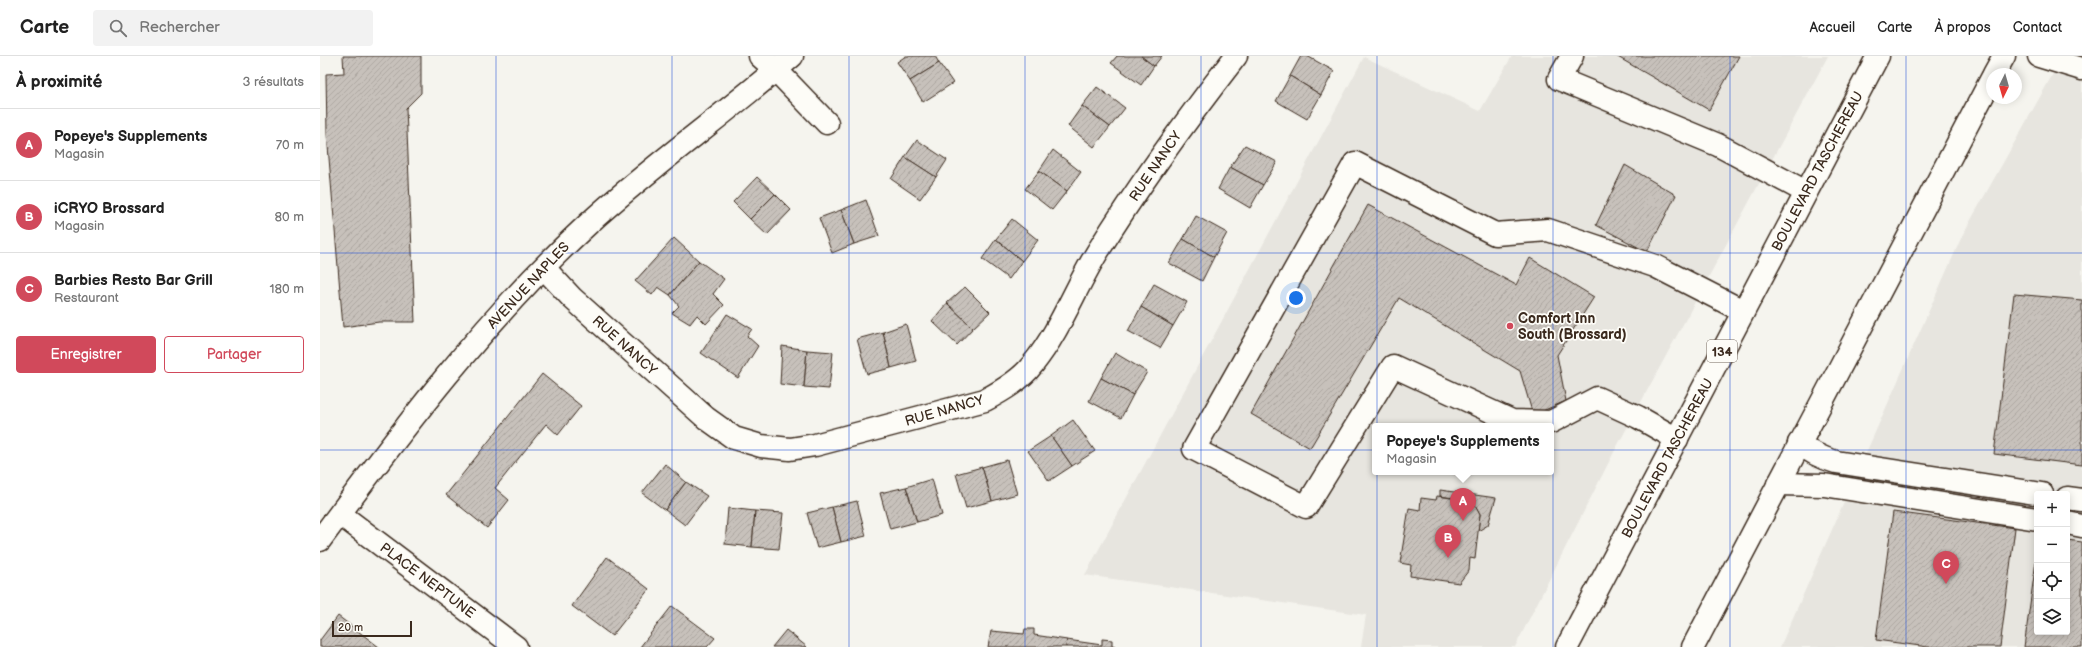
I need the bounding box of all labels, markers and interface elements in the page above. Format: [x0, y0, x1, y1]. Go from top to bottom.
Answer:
search box [93, 10, 373, 46]
text: Carte [20, 16, 69, 39]
icon: search [107, 17, 129, 39]
text: Rechercher [139, 18, 220, 37]
text: Accueil [1809, 19, 1855, 36]
text: Carte [1877, 19, 1912, 36]
text: À propos [1934, 19, 1991, 36]
text: Contact [2013, 19, 2062, 36]
north arrow [1986, 68, 2022, 104]
text: À proximité [16, 72, 102, 92]
text: 3 résultats [242, 74, 304, 90]
street label: BOULEVARD TASCHEREAU [1768, 88, 1867, 254]
text: Popeye's Supplements [54, 127, 207, 146]
street label: RUE NANCY [1126, 127, 1186, 205]
text: A [25, 137, 33, 153]
text: 70 m [276, 137, 304, 153]
text: Magasin [54, 146, 104, 162]
text: iCRYO Brossard [54, 199, 164, 218]
text: B [24, 209, 34, 225]
text: 80 m [275, 209, 304, 225]
text: Magasin [54, 218, 104, 234]
street label: AVENUE NAPLES [484, 238, 573, 332]
text: Barbies Resto Bar Grill [54, 271, 213, 290]
text: C [24, 281, 34, 297]
text: 180 m [269, 281, 304, 297]
your location [1286, 288, 1306, 308]
text: Restaurant [54, 290, 119, 306]
place label: Comfort Inn South (Brossard) [1518, 310, 1627, 343]
street label: RUE NANCY [589, 312, 661, 379]
marker: Comfort Inn South (Brossard) [1505, 321, 1515, 331]
button: Enregistrer [16, 336, 156, 373]
button: Partager [164, 336, 304, 373]
road number: 134 [1707, 340, 1737, 362]
street label: BOULEVARD TASCHEREAU [1618, 375, 1717, 541]
street label: RUE NANCY [903, 391, 986, 430]
popup [1372, 423, 1554, 475]
text: Popeye's Supplements [1386, 432, 1540, 451]
text: Magasin [1386, 451, 1437, 467]
pin: A [1450, 488, 1476, 521]
map controls [2034, 491, 2070, 635]
button: + [2034, 491, 2070, 527]
pin: B [1435, 525, 1461, 558]
button: − [2034, 527, 2070, 563]
street label: PLACE NEPTUNE [377, 539, 479, 622]
pin: C [1933, 551, 1959, 584]
button: locate [2034, 563, 2070, 599]
button: layers [2034, 599, 2070, 635]
scale bar [332, 619, 412, 638]
text: 20 m [338, 621, 363, 634]

